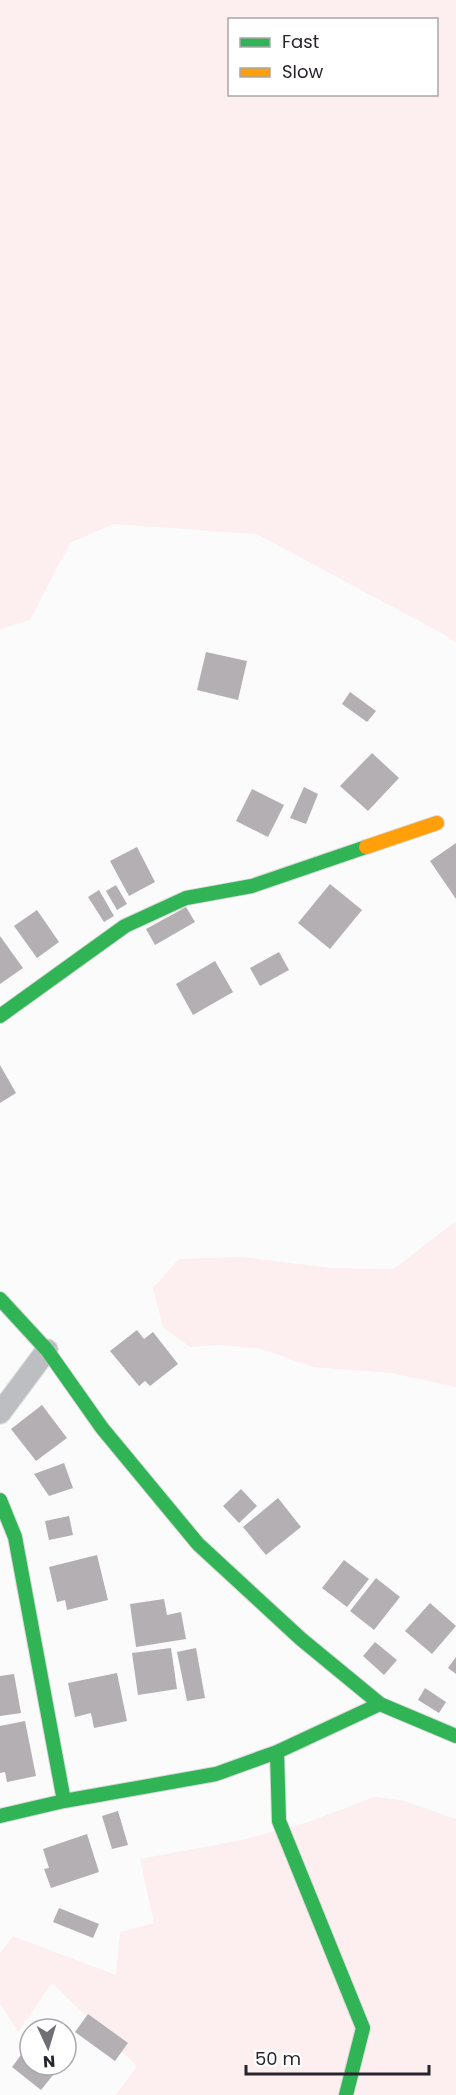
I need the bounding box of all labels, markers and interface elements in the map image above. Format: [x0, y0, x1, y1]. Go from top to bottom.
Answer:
legend [228, 18, 438, 96]
text: Fast [282, 29, 319, 54]
text: Slow [282, 59, 324, 84]
north arrow [18, 2017, 78, 2077]
scale bar [246, 2038, 429, 2076]
text: 50 m [255, 2046, 301, 2071]
text: N [42, 2050, 56, 2073]

